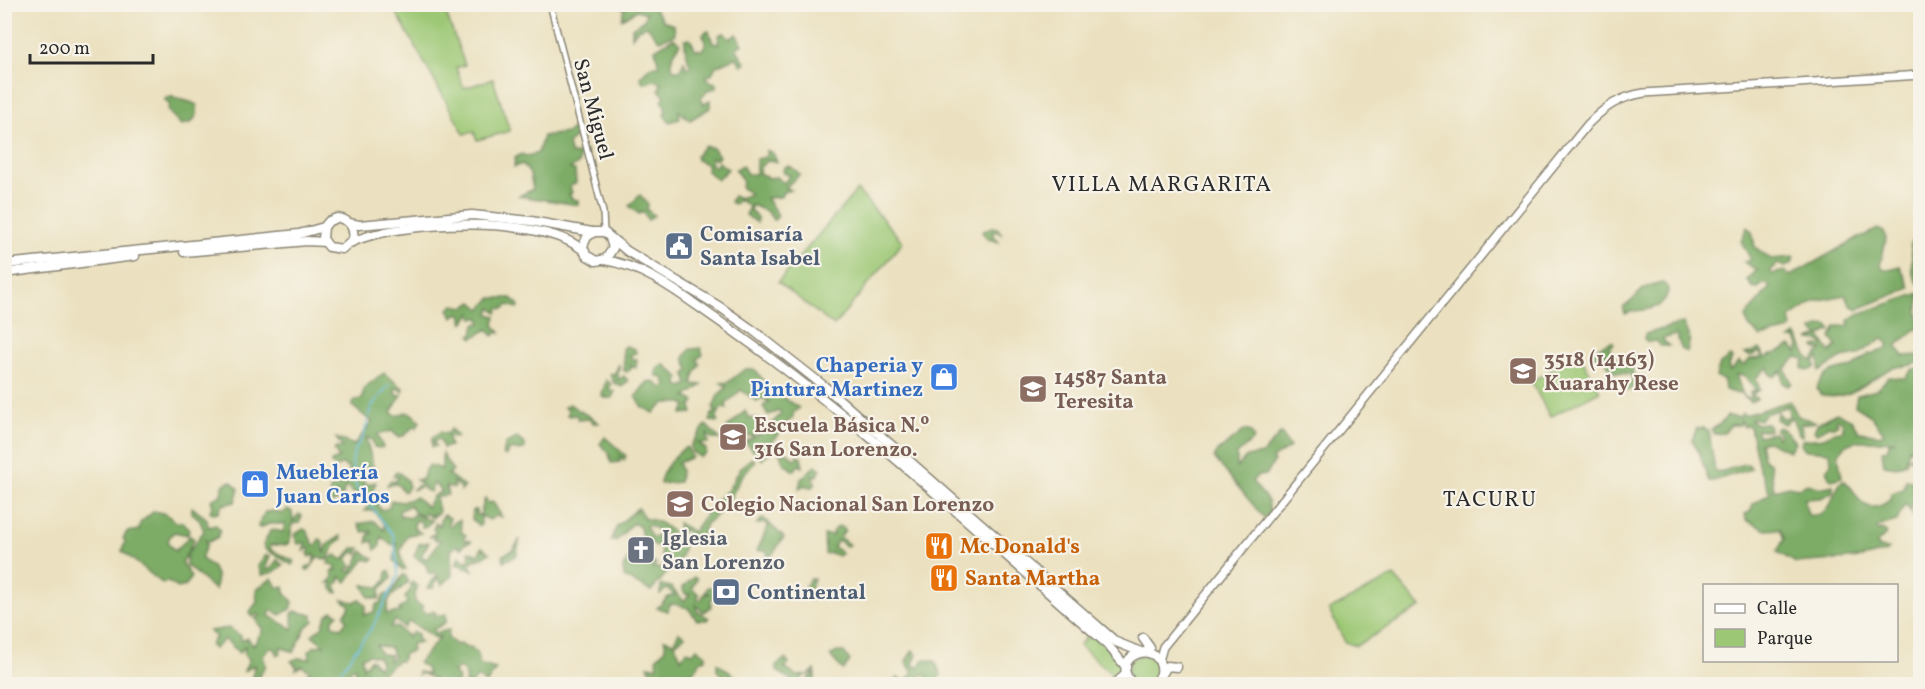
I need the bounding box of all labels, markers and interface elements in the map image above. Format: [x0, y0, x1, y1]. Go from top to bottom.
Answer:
scale bar [30, 27, 153, 65]
text: 200 m [39, 37, 90, 62]
street label: San Miguel [565, 56, 620, 163]
district label: VILLA MARGARITA [1052, 170, 1272, 201]
place label: Comisaría Santa Isabel [700, 221, 820, 274]
public building icon: Comisaría Santa Isabel [663, 230, 695, 262]
place label: 3518 (14163) Kuarahy Rese [1544, 346, 1679, 399]
place label: Chaperia y Pintura Martinez [750, 352, 923, 405]
school or university icon: 3518 (14163) Kuarahy Rese [1507, 355, 1539, 387]
shop icon: Chaperia y Pintura Martinez [928, 361, 960, 393]
place label: 14587 Santa Teresita [1054, 364, 1167, 417]
school or university icon: 14587 Santa Teresita [1017, 373, 1049, 405]
place label: Escuela Básica N.º 316 San Lorenzo. [754, 412, 929, 465]
school or university icon: Escuela Básica N.º 316 San Lorenzo. [717, 421, 749, 453]
place label: Mueblería Juan Carlos [275, 459, 390, 512]
shop icon: Mueblería Juan Carlos [239, 468, 271, 500]
district label: TACURU [1443, 485, 1537, 516]
school or university icon: Colegio Nacional San Lorenzo [664, 488, 696, 520]
place label: Colegio Nacional San Lorenzo [701, 491, 994, 520]
place label: Iglesia San Lorenzo [662, 525, 785, 578]
restaurant icon: Mc Donald's [923, 530, 955, 562]
place label: Mc Donald's [960, 533, 1080, 562]
church icon: Iglesia San Lorenzo [625, 534, 657, 566]
restaurant icon: Santa Martha [928, 562, 960, 594]
place label: Santa Martha [965, 565, 1100, 594]
bank icon: Continental [710, 576, 742, 608]
place label: Continental [747, 579, 866, 608]
legend [1703, 584, 1898, 662]
text: Calle [1757, 597, 1797, 622]
text: Parque [1757, 627, 1812, 652]

